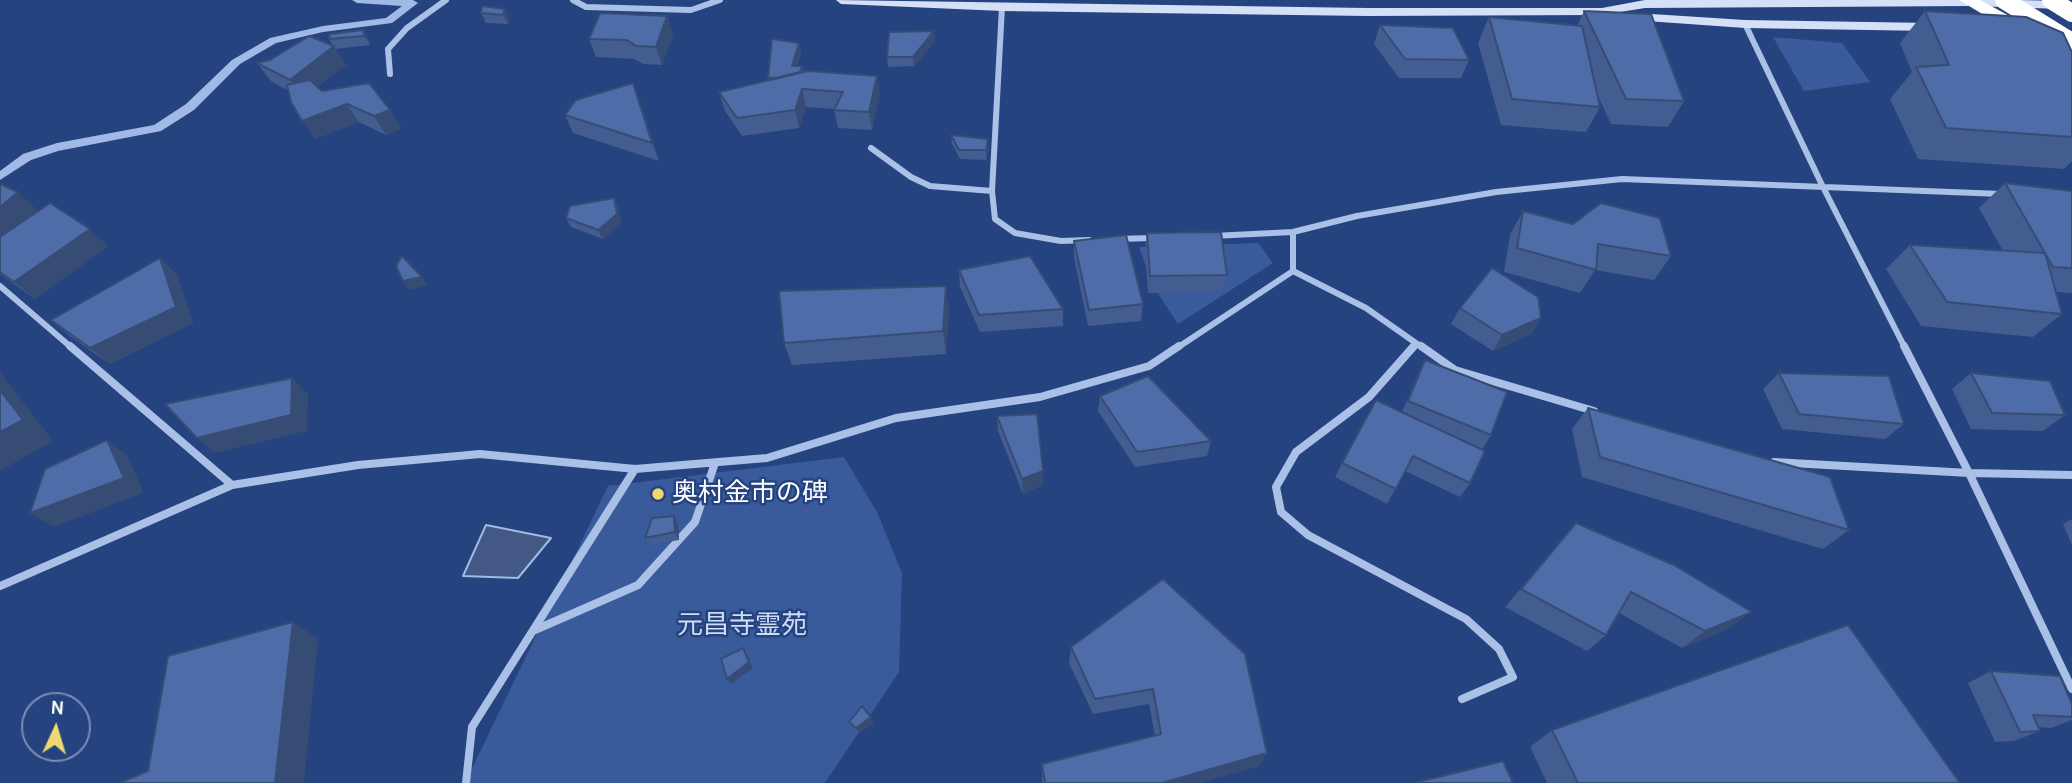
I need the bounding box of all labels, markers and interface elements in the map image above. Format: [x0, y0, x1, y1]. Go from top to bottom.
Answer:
place label: 奥村金市の碑 [672, 478, 828, 510]
marker: 奥村金市の碑 [650, 486, 666, 502]
park label: 元昌寺霊苑 [677, 610, 807, 642]
north arrow [21, 692, 91, 762]
text: N [50, 697, 65, 719]

